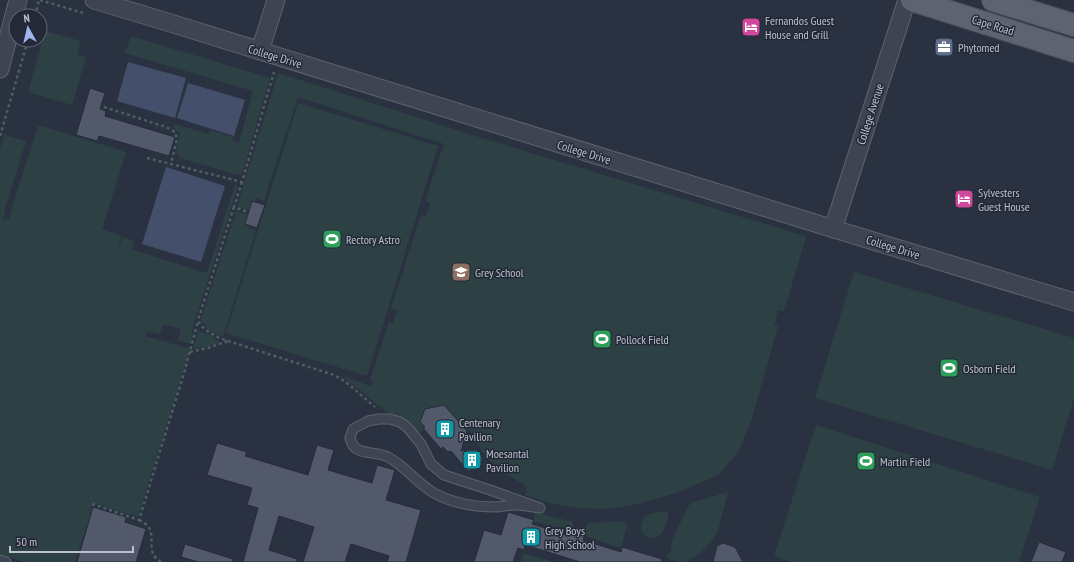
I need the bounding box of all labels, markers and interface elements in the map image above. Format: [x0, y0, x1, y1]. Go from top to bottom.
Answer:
north arrow [8, 8, 48, 48]
text: N [23, 11, 31, 25]
street label: Cape Road [970, 11, 1016, 39]
place label: Fernandos Guest House and Grill [765, 13, 835, 42]
hotel icon: Fernandos Guest House and Grill [740, 16, 762, 38]
office icon: Phytomed [933, 36, 955, 58]
place label: Phytomed [958, 40, 1000, 55]
street label: College Drive [246, 41, 304, 71]
street label: College Avenue [853, 81, 887, 147]
street label: College Drive [555, 137, 613, 167]
place label: Sylvesters Guest House [978, 185, 1030, 214]
hotel icon: Sylvesters Guest House [953, 188, 975, 210]
sports icon: Rectory Astro [321, 228, 343, 250]
place label: Rectory Astro [346, 232, 400, 247]
street label: College Drive [864, 232, 922, 262]
school or university icon: Grey School [450, 261, 472, 283]
place label: Grey School [475, 265, 524, 280]
sports icon: Pollock Field [591, 328, 613, 350]
place label: Pollock Field [616, 332, 669, 347]
sports icon: Osborn Field [938, 357, 960, 379]
place label: Osborn Field [963, 361, 1016, 376]
place label: Centenary Pavilion [459, 415, 501, 444]
building icon: Centenary Pavilion [434, 418, 456, 440]
place label: Moesantal Pavilion [486, 446, 529, 475]
building icon: Moesantal Pavilion [461, 449, 483, 471]
sports icon: Martin Field [855, 450, 877, 472]
place label: Martin Field [880, 454, 930, 469]
place label: Grey Boys High School [545, 523, 595, 552]
building icon: Grey Boys High School [520, 526, 542, 548]
scale bar [10, 528, 133, 554]
text: 50 m [16, 534, 37, 549]

